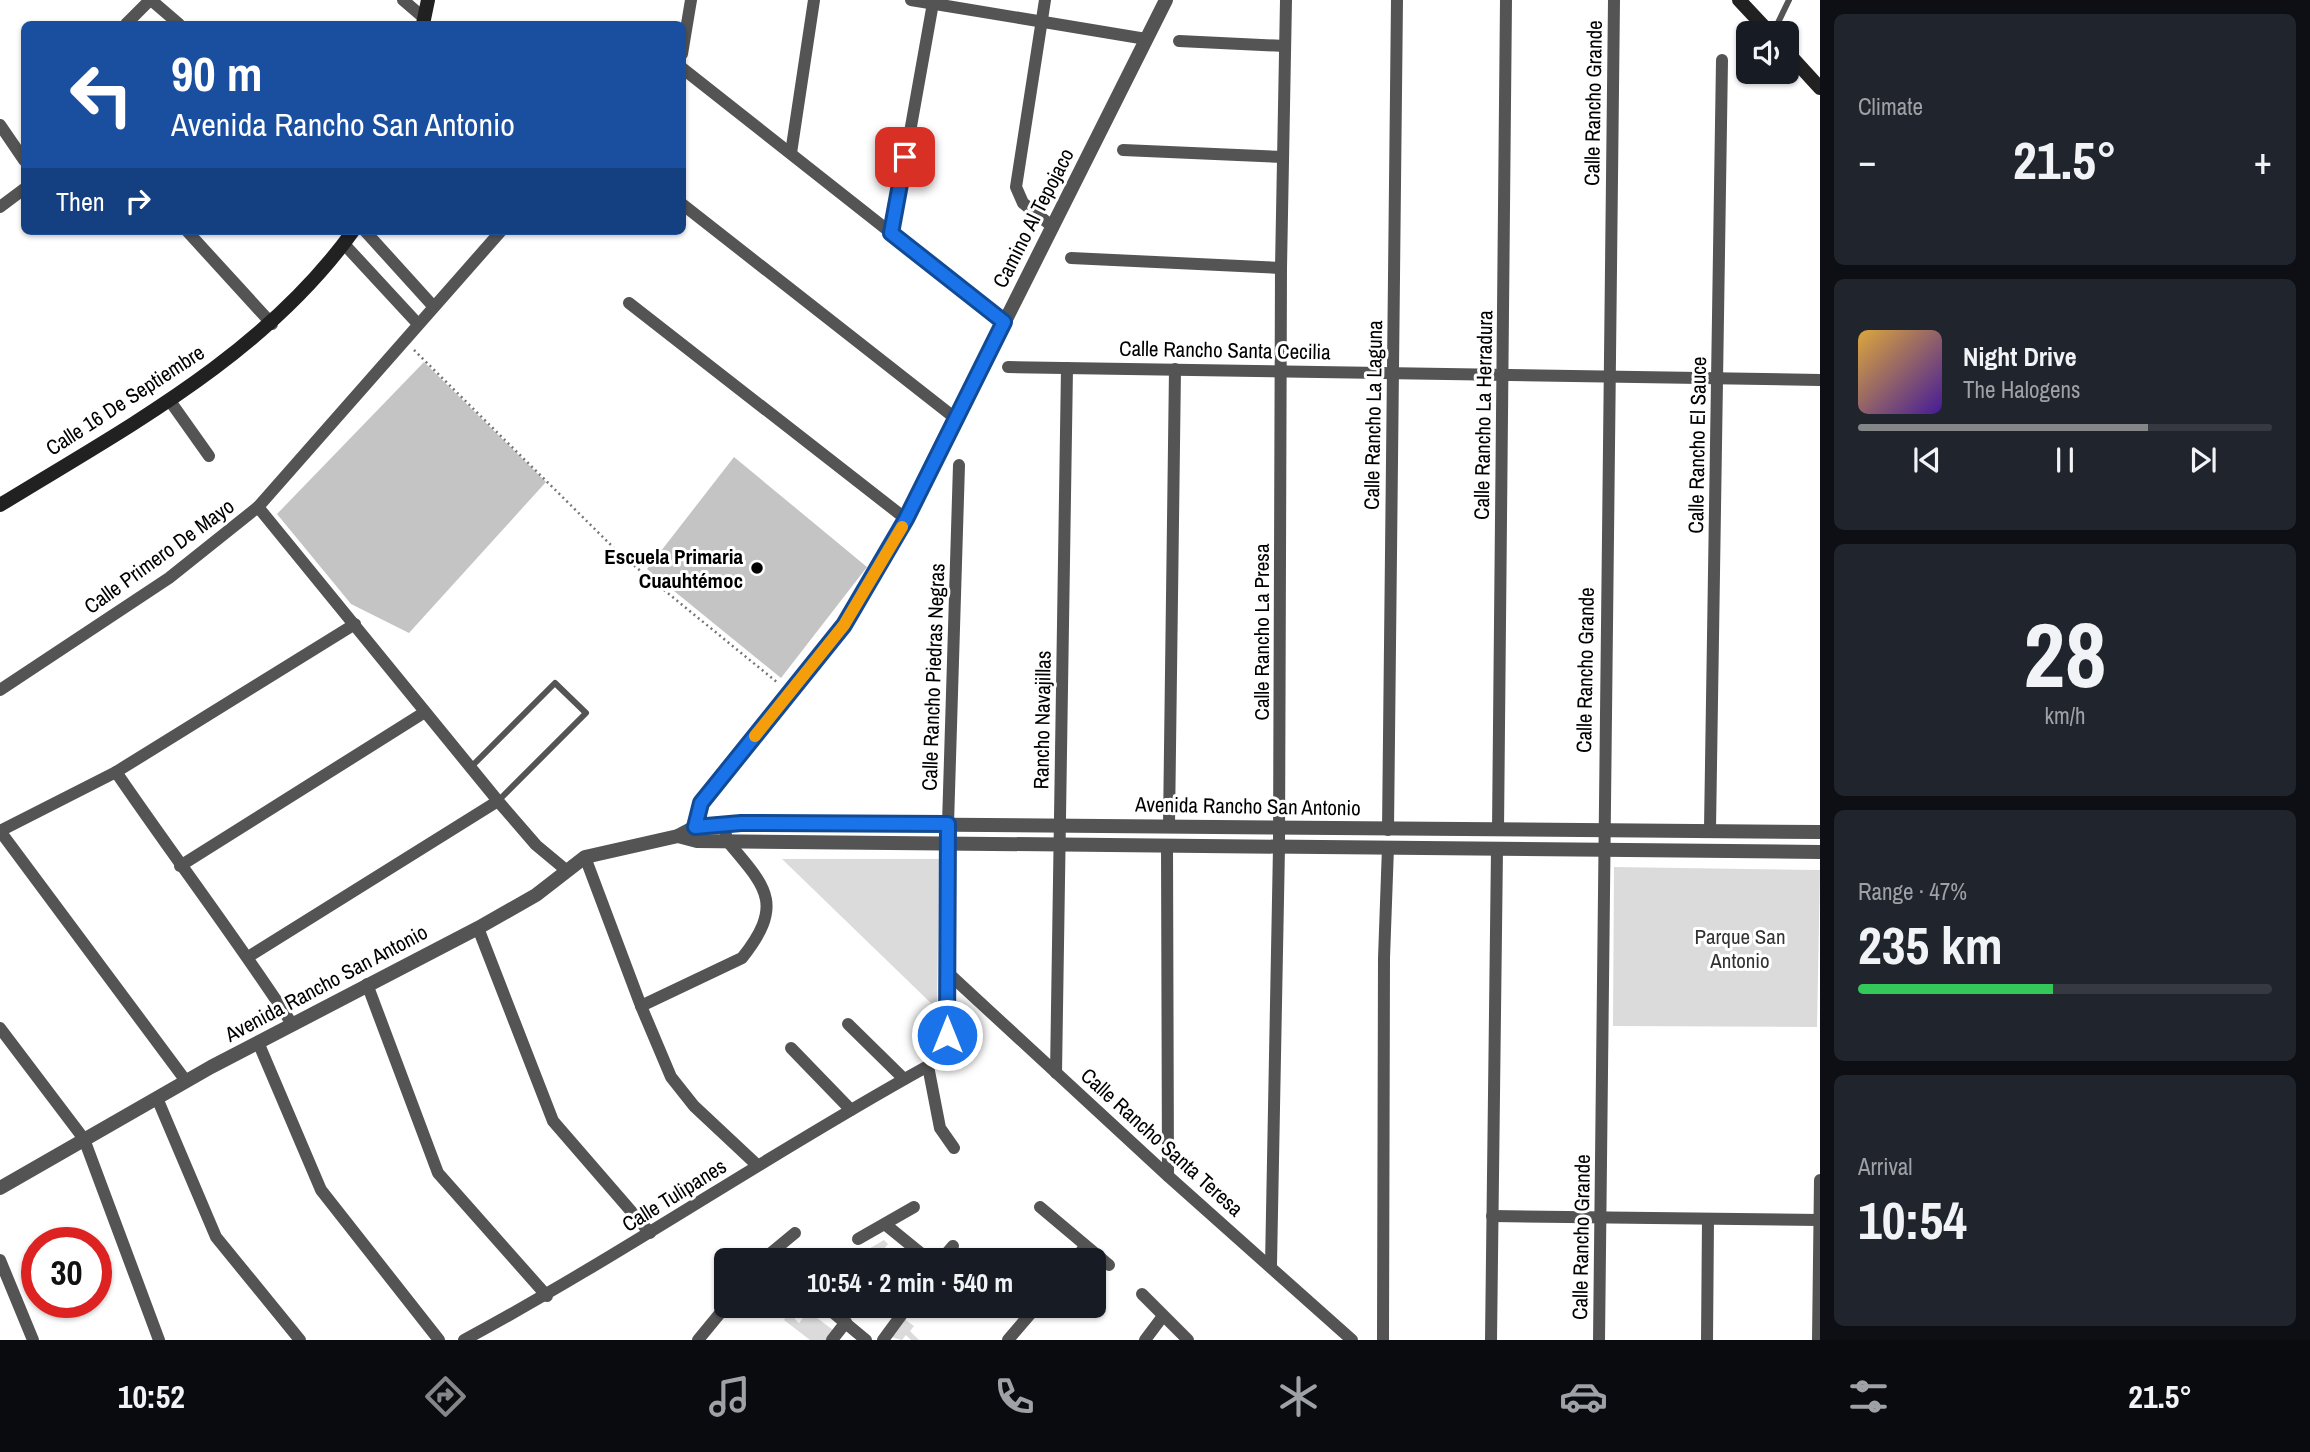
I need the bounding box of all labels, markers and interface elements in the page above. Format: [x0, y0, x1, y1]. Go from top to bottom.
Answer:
street label: Calle Rancho Grande [1577, 20, 1609, 186]
map controls [1736, 21, 1799, 84]
button: sound [1736, 21, 1799, 84]
text: 90 m [171, 40, 263, 106]
icon: left [56, 49, 147, 140]
text: Climate [1858, 91, 1923, 122]
text: Avenida Rancho San Antonio [171, 103, 515, 146]
text: 21.5° [2013, 125, 2117, 195]
pin [875, 127, 935, 187]
text: − [1858, 135, 1876, 186]
text: + [2254, 135, 2272, 186]
icon: arrive [886, 138, 924, 176]
street label: Camino Al Tepojaco [985, 143, 1081, 293]
icon: right [119, 182, 157, 220]
text: Then [56, 184, 105, 219]
street label: Calle Rancho La Herradura [1467, 310, 1499, 520]
street label: Calle Rancho La Laguna [1357, 320, 1389, 510]
street label: Calle Rancho Santa Cecilia [1119, 334, 1331, 366]
street label: Calle 16 De Septiembre [40, 338, 210, 462]
text: Night Drive [1963, 339, 2077, 374]
street label: Calle Rancho El Sauce [1681, 356, 1713, 534]
text: The Halogens [1963, 374, 2080, 405]
icon: previous [1908, 441, 1946, 479]
icon: pause [2046, 441, 2084, 479]
icon: next [2184, 441, 2222, 479]
street label: Calle Primero De Mayo [78, 492, 240, 620]
place label: Escuela Primaria Cuauhtémoc [604, 542, 743, 595]
street label: Calle Rancho La Presa [1247, 543, 1276, 721]
marker: Escuela Primaria Cuauhtémoc [749, 560, 765, 576]
street label: Calle Rancho Piedras Negras [915, 563, 951, 791]
street label: Calle Rancho Grande [1569, 587, 1601, 753]
text: 28 [2024, 593, 2107, 715]
street label: Rancho Navajillas [1026, 650, 1058, 790]
text: km/h [2045, 700, 2085, 731]
street label: Avenida Rancho San Antonio [1134, 790, 1361, 822]
text: Range · 47% [1858, 876, 1967, 907]
text: 235 km [1858, 910, 2003, 980]
street label: Avenida Rancho San Antonio [219, 917, 432, 1049]
park label: Parque San Antonio [1695, 922, 1785, 975]
position arrow [910, 998, 984, 1072]
street label: Calle Rancho Santa Teresa [1075, 1061, 1250, 1223]
street label: Calle Tulipanes [616, 1151, 732, 1239]
text: Arrival [1858, 1151, 1913, 1182]
street label: Calle Rancho Grande [1565, 1154, 1597, 1320]
text: 10:54 [1858, 1185, 1967, 1255]
speed limit sign: 30 [21, 1227, 112, 1318]
text: 10:54 · 2 min · 540 m [807, 1265, 1013, 1300]
icon: directions [421, 1372, 470, 1421]
icon: music [705, 1372, 754, 1421]
icon: phone [990, 1372, 1039, 1421]
icon: climate [1274, 1372, 1323, 1421]
icon: car [1559, 1372, 1608, 1421]
icon: filters [1844, 1372, 1893, 1421]
text: 10:52 [118, 1375, 185, 1418]
text: 21.5° [2128, 1375, 2192, 1418]

